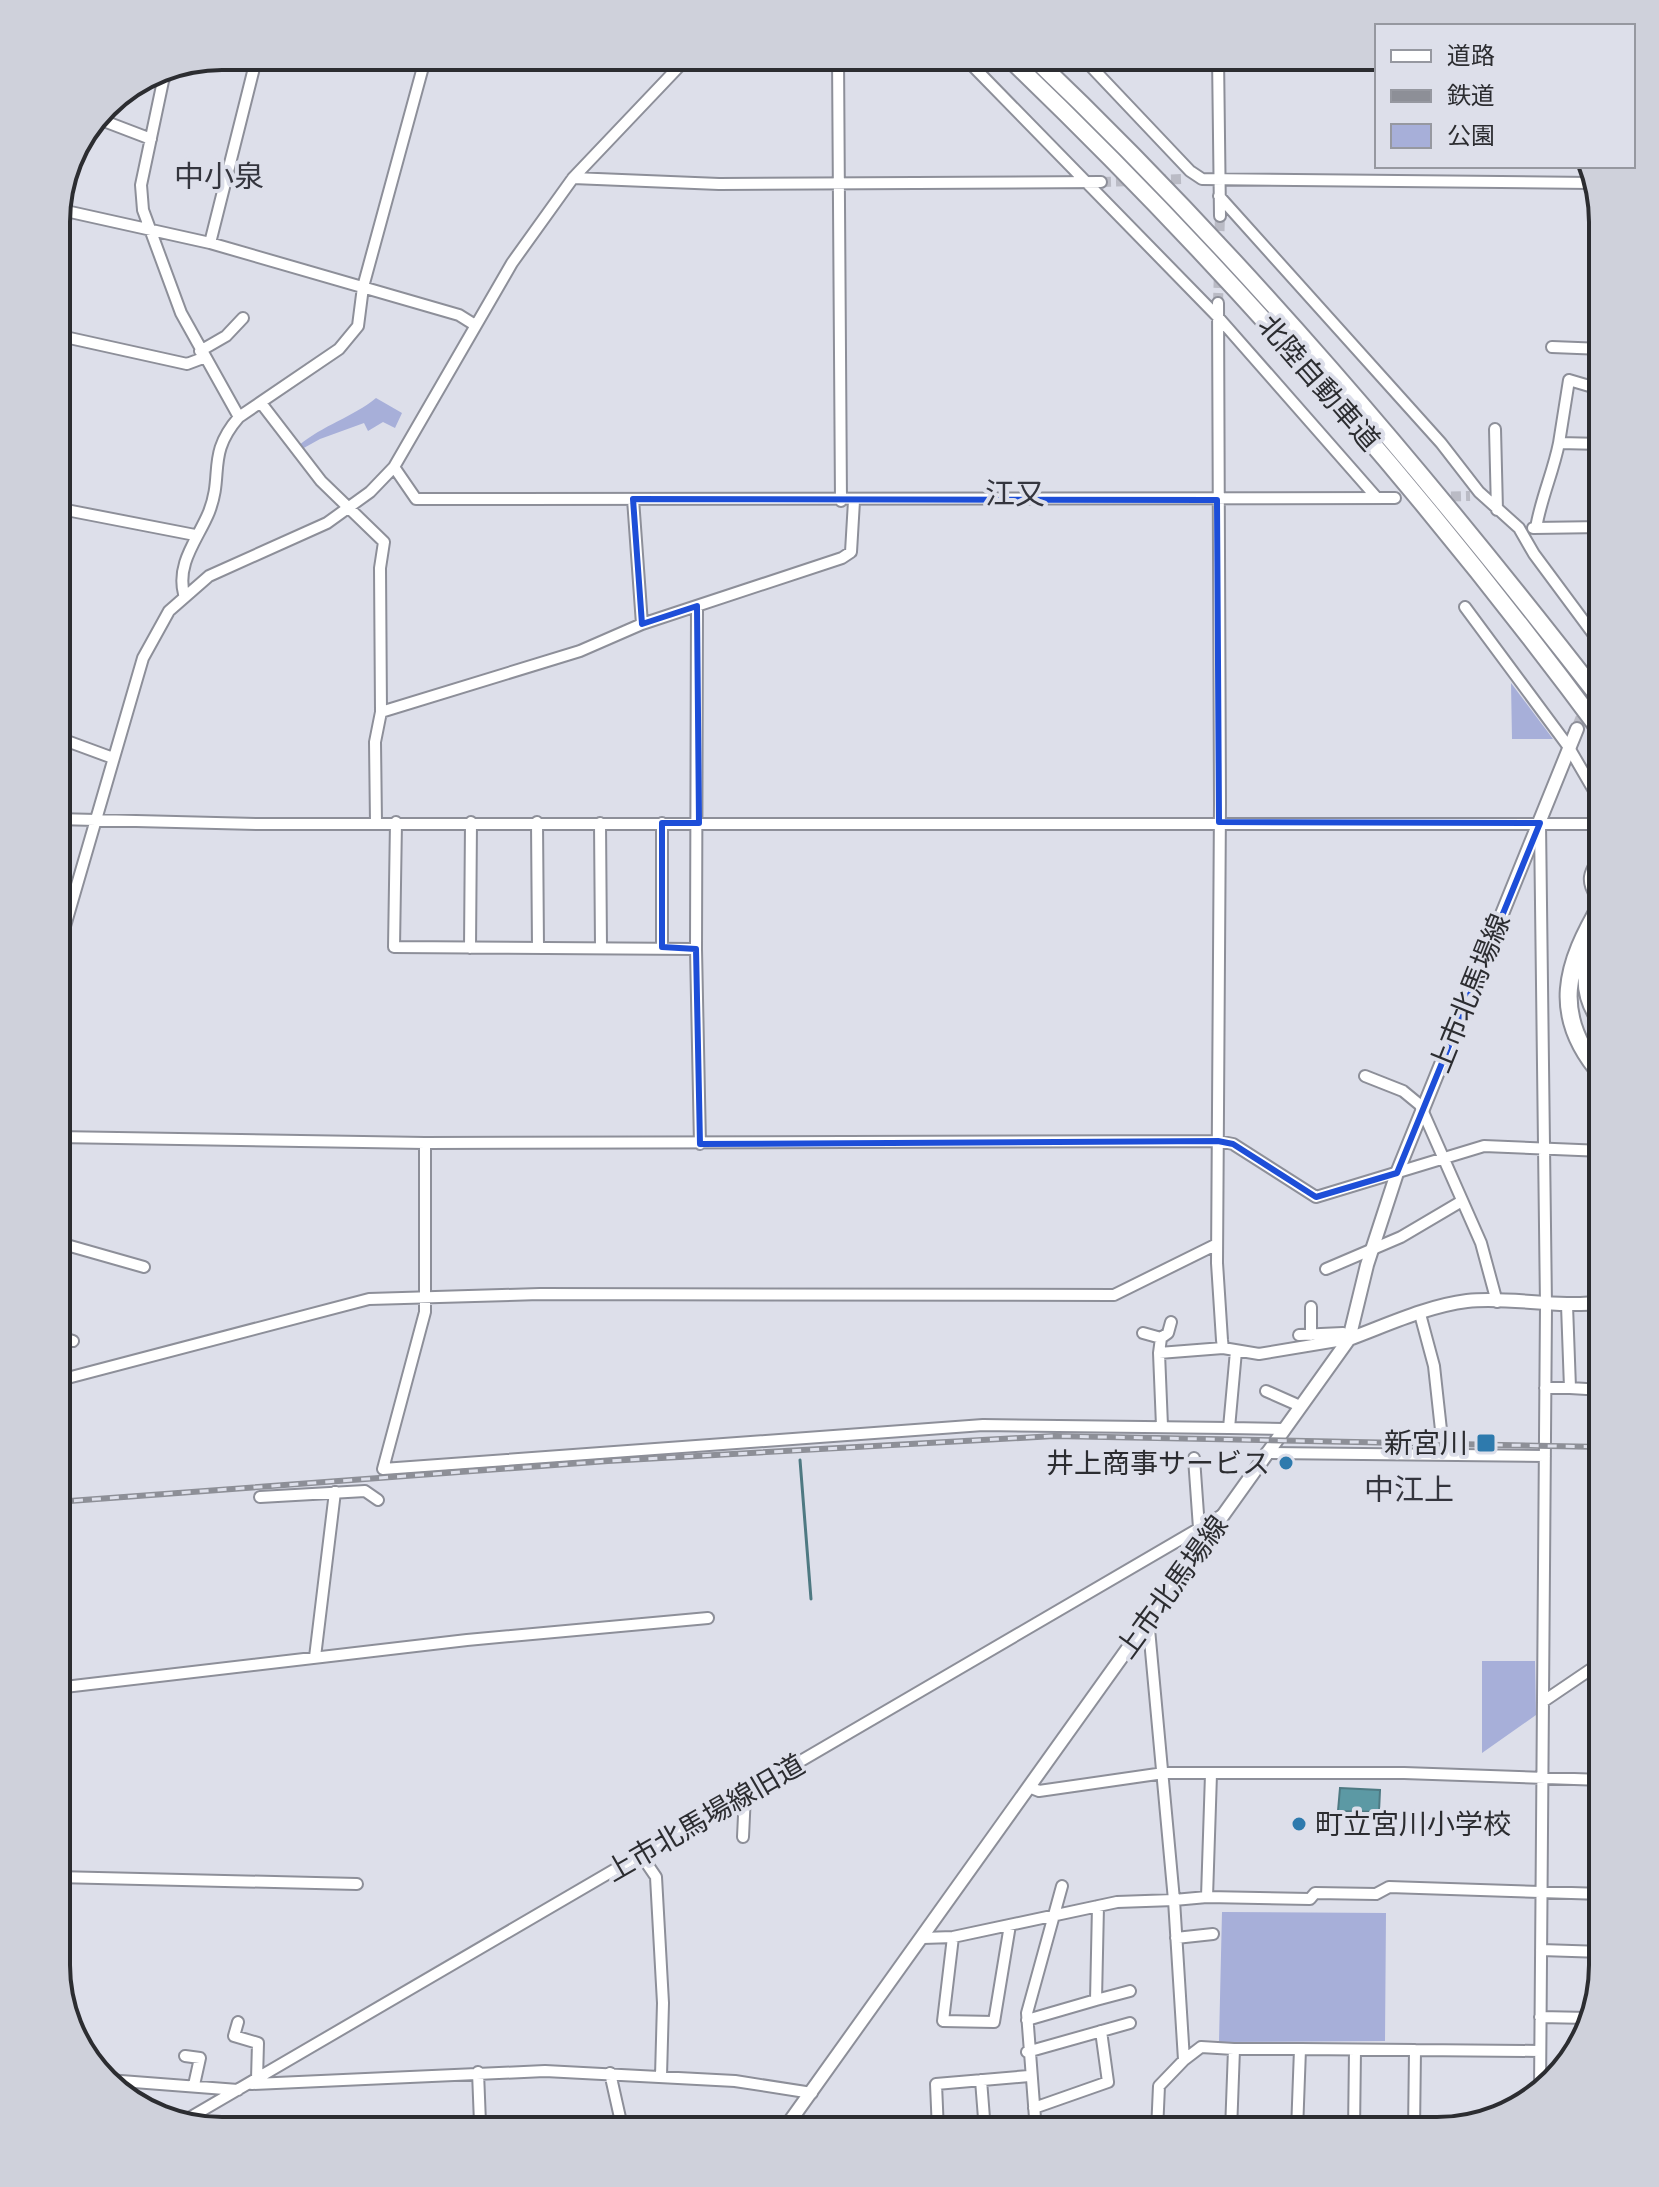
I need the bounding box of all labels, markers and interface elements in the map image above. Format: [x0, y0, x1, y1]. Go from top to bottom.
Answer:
legend [1375, 24, 1635, 168]
text: 道路 [1447, 42, 1495, 69]
text: 鉄道 [1447, 82, 1495, 109]
text: 公園 [1447, 122, 1495, 149]
district label: 中小泉 [174, 160, 264, 193]
street label: 北陸自動車道 [1252, 309, 1386, 457]
district label: 江又 [985, 477, 1045, 510]
street label: 上市北馬場線 [1424, 909, 1516, 1077]
place label: 新宮川 [1384, 1428, 1468, 1459]
marker: 新宮川 [1475, 1432, 1497, 1454]
place label: 井上商事サービス [1046, 1448, 1270, 1479]
marker: 井上商事サービス [1277, 1454, 1295, 1472]
district label: 中江上 [1364, 1473, 1454, 1506]
street label: 上市北馬場線 [1110, 1510, 1234, 1664]
street label: 上市北馬場線旧道 [600, 1749, 810, 1887]
place label: 町立宮川小学校 [1315, 1809, 1511, 1840]
marker: 町立宮川小学校 [1290, 1815, 1308, 1833]

